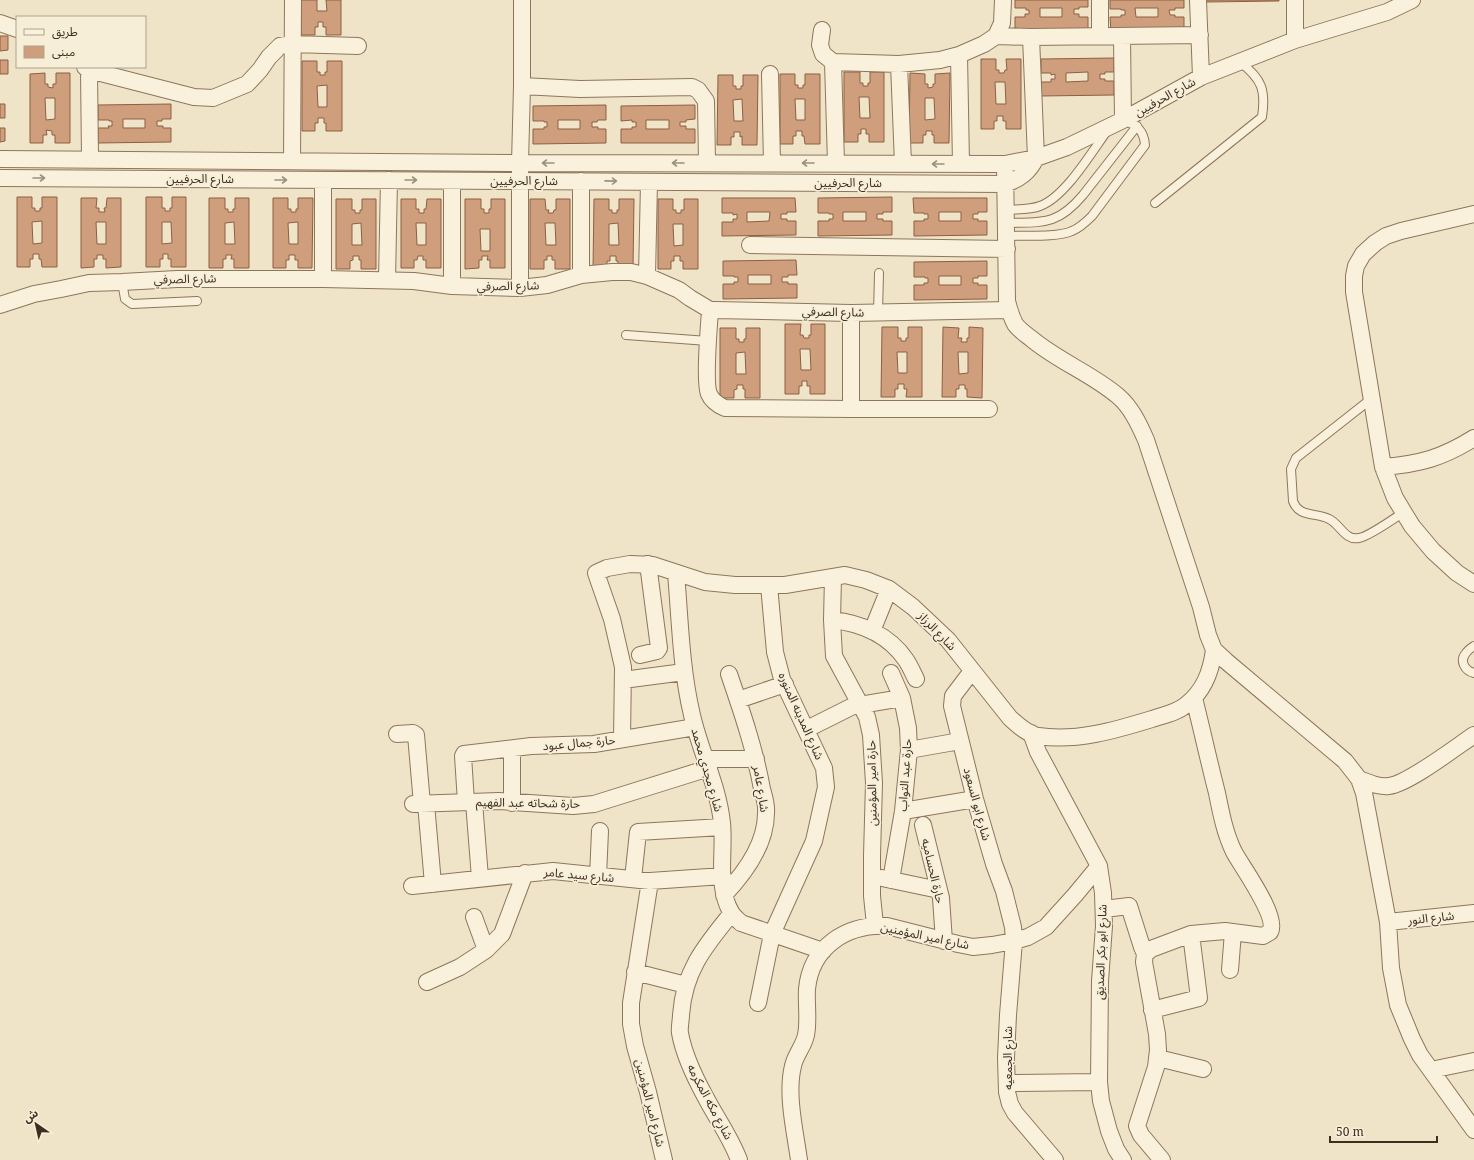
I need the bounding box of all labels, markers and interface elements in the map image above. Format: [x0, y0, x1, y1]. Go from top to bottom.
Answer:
legend [16, 16, 146, 68]
text: طريق [52, 23, 78, 40]
text: مبنى [52, 43, 75, 60]
street label: شارع الحرفيين [1131, 73, 1199, 121]
one-way arrow [542, 159, 555, 167]
one-way arrow [672, 159, 685, 167]
one-way arrow [802, 159, 815, 167]
one-way arrow [932, 160, 945, 168]
street label: شارع الحرفيين [166, 170, 234, 188]
street label: شارع الحرفيين [490, 172, 558, 190]
one-way arrow [32, 174, 45, 182]
street label: شارع الحرفيين [814, 174, 882, 192]
one-way arrow [274, 176, 287, 183]
one-way arrow [404, 176, 417, 184]
one-way arrow [604, 178, 617, 185]
street label: شارع الصرفي [154, 269, 216, 289]
street label: شارع الصرفي [477, 276, 539, 296]
street label: شارع الصرفي [802, 302, 864, 322]
street label: شارع الرزاز [913, 607, 960, 655]
street label: شارع المدينه المنوره [774, 669, 828, 763]
street label: شارع مجدي محمد [686, 726, 728, 814]
street label: حارة جمال عبود [542, 731, 616, 754]
street label: حارة عبد التواب [893, 738, 916, 812]
street label: حارة امير المؤمنين [862, 740, 881, 826]
street label: شارع عامر [748, 763, 774, 814]
street label: شارع ابو السعود [959, 765, 995, 843]
street label: حارة شحاته عبد الفهيم [476, 793, 580, 813]
street label: حارة الحساميه [918, 837, 949, 905]
street label: شارع سيد عامر [542, 863, 615, 887]
street label: شارع ابو بكر الصديق [1090, 904, 1112, 1000]
street label: شارع النور [1406, 907, 1455, 929]
street label: شارع امير المؤمنين [879, 918, 971, 954]
street label: شارع الجمعيه [999, 1026, 1017, 1090]
street label: شارع امير المؤمنين [630, 1057, 670, 1149]
street label: شارع مكه المكرمه [683, 1061, 737, 1143]
north arrow [16, 1104, 56, 1144]
text: ش [20, 1105, 41, 1126]
scale bar [1330, 1118, 1437, 1144]
text: 50 m [1336, 1123, 1364, 1140]

